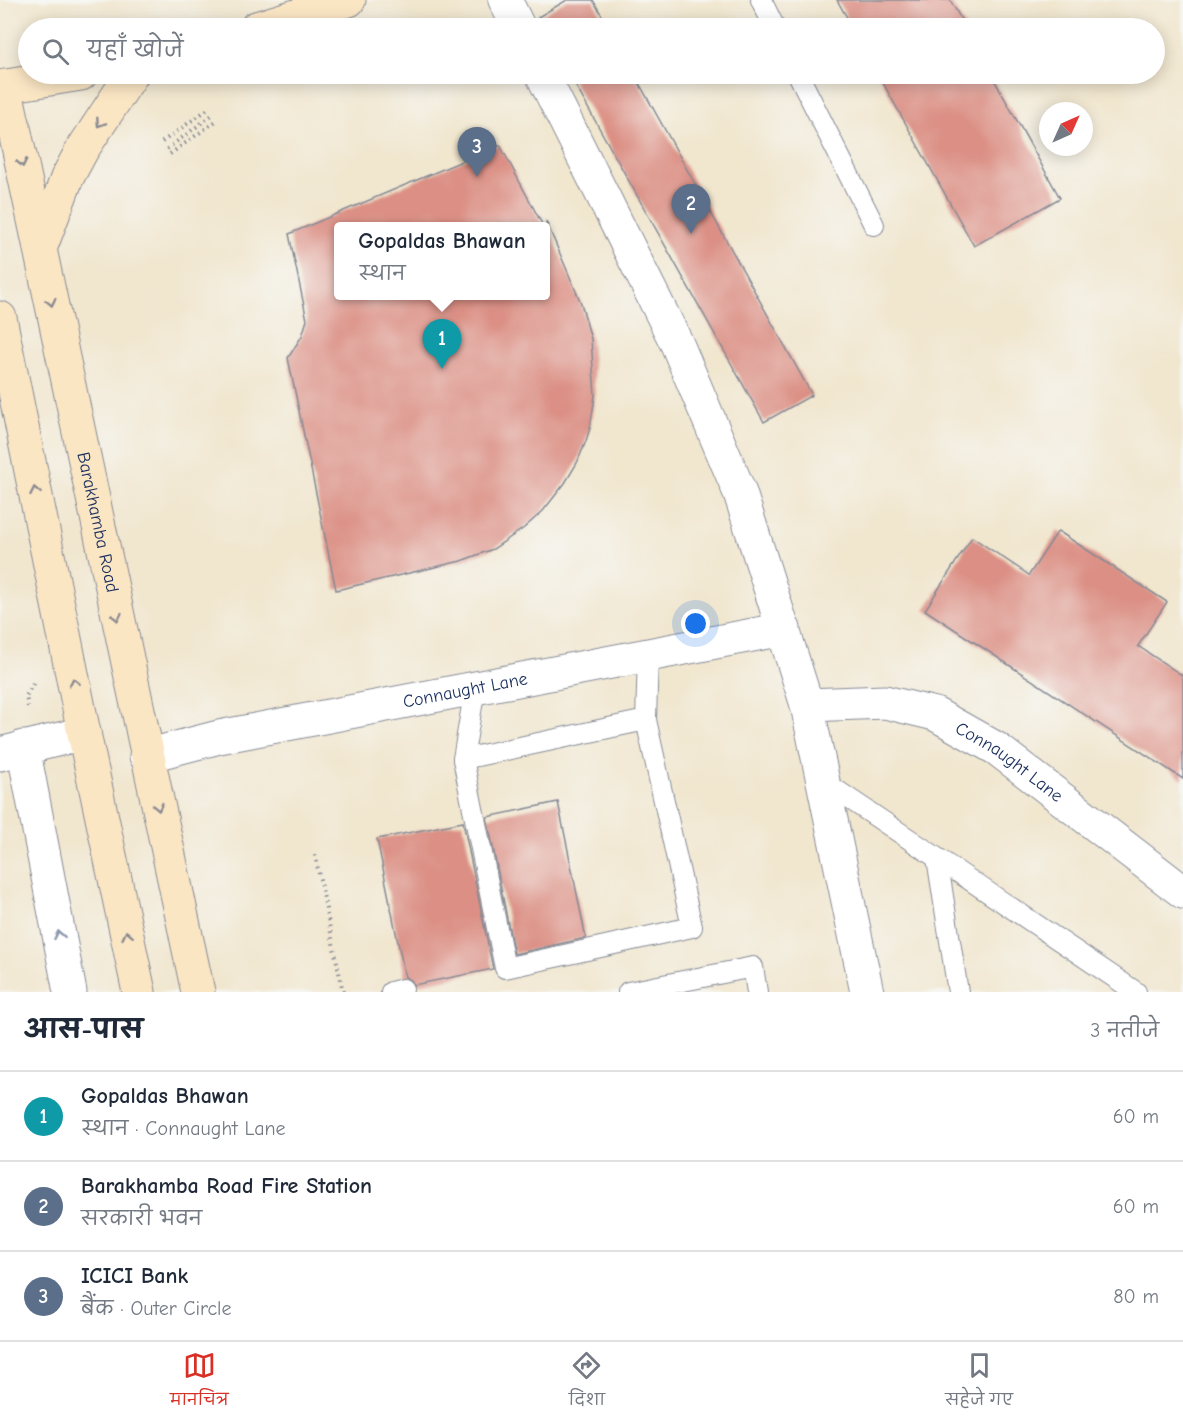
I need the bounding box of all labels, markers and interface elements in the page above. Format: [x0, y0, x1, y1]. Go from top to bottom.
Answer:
search box [18, 18, 1165, 84]
icon: search [39, 35, 72, 68]
text: यहाँ खोजें [87, 37, 183, 63]
north arrow [1039, 102, 1093, 156]
one-way arrow [96, 116, 107, 127]
pin: 3 [458, 128, 496, 177]
one-way arrow [14, 158, 27, 168]
pin: 2 [672, 184, 710, 234]
popup [334, 222, 550, 300]
text: Gopaldas Bhawan [358, 228, 526, 254]
text: स्थान [358, 262, 406, 285]
one-way arrow [44, 297, 57, 307]
pin: 1 [422, 320, 462, 369]
street label: Barakhamba Road [72, 450, 123, 594]
one-way arrow [29, 487, 42, 497]
your location [681, 609, 710, 638]
one-way arrow [110, 611, 123, 621]
street label: Connaught Lane [401, 668, 529, 713]
one-way arrow [68, 678, 81, 688]
street label: Connaught Lane [952, 718, 1067, 807]
one-way arrow [150, 802, 163, 812]
one-way arrow [53, 930, 66, 940]
one-way arrow [121, 930, 134, 940]
text: आस-पास [24, 1015, 143, 1045]
text: 3 नतीजे [1090, 1019, 1159, 1042]
text: Gopaldas Bhawan [81, 1083, 249, 1109]
text: 1 [40, 1105, 47, 1128]
text: 60 m [1113, 1105, 1159, 1128]
text: स्थान · Connaught Lane [81, 1117, 286, 1140]
text: Barakhamba Road Fire Station [81, 1173, 372, 1199]
text: 2 [39, 1195, 48, 1218]
text: 60 m [1113, 1195, 1159, 1218]
text: सरकारी भवन [81, 1207, 202, 1230]
text: ICICI Bank [81, 1263, 188, 1289]
text: 3 [39, 1285, 48, 1308]
text: 80 m [1113, 1285, 1159, 1308]
text: बैंक · Outer Circle [81, 1297, 231, 1320]
tab: मानचित्र [170, 1349, 229, 1417]
tab: दिशा [569, 1349, 605, 1417]
tab: सहेजे गए [945, 1349, 1013, 1417]

